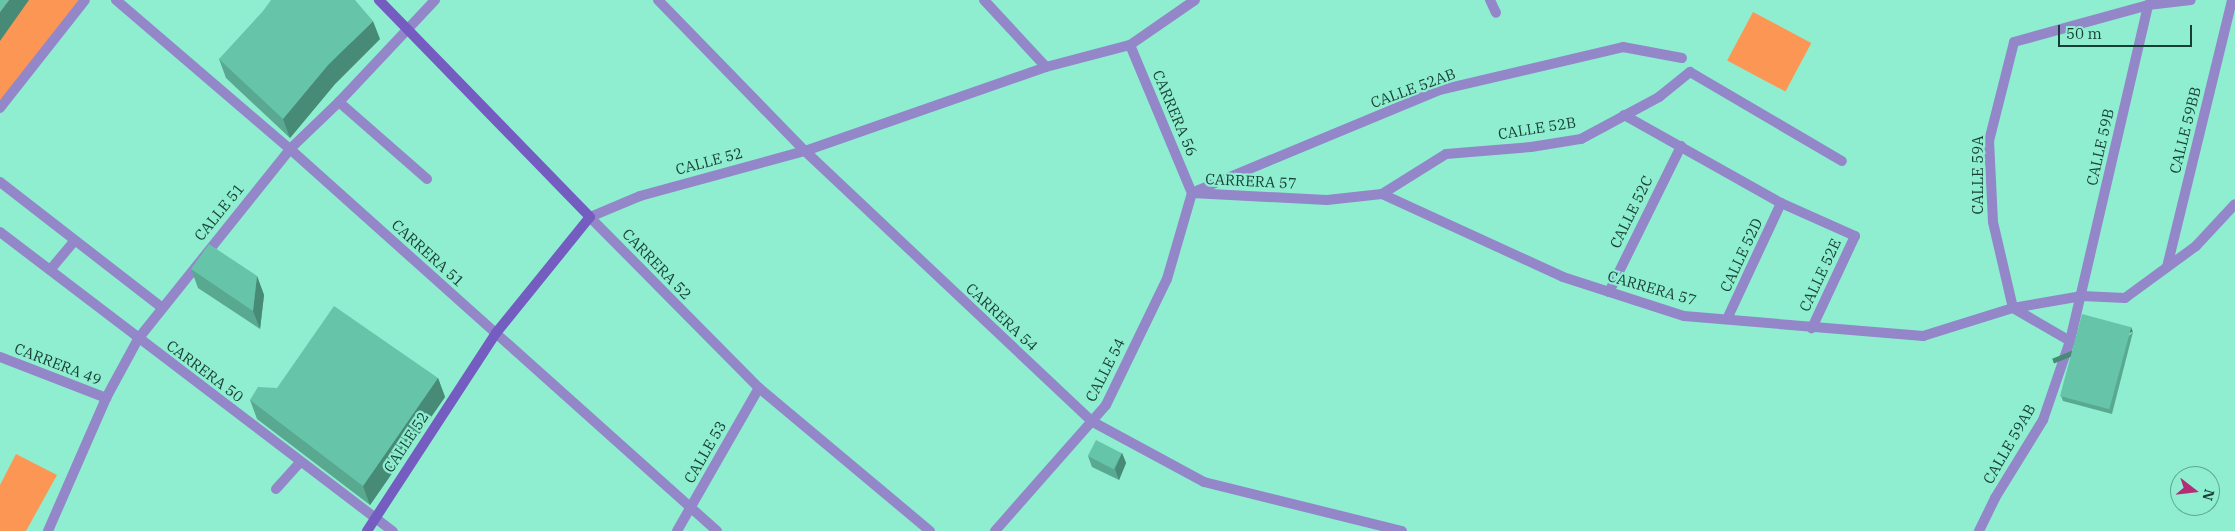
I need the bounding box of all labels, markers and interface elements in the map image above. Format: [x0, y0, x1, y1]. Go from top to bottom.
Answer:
scale bar [2060, 15, 2194, 47]
text: 50 m [2066, 24, 2102, 43]
street label: CALLE 52AB [1368, 64, 1458, 112]
street label: CARRERA 56 [1149, 67, 1201, 159]
street label: CALLE 59BB [2166, 85, 2204, 175]
street label: CALLE 59B [2082, 107, 2118, 187]
street label: CALLE 52B [1497, 113, 1577, 143]
street label: CALLE 59A [1969, 135, 1987, 215]
street label: CALLE 52 [673, 143, 745, 179]
street label: CARRERA 57 [1205, 170, 1297, 192]
street label: CALLE 52C [1606, 173, 1656, 251]
street label: CALLE 51 [190, 180, 248, 244]
street label: CALLE 52D [1716, 215, 1766, 295]
street label: CARRERA 51 [388, 216, 468, 290]
street label: CARRERA 52 [619, 225, 695, 303]
street label: CALLE 52E [1795, 236, 1845, 314]
street label: CARRERA 57 [1606, 267, 1698, 309]
street label: CARRERA 54 [962, 279, 1042, 355]
street label: CALLE 54 [1081, 335, 1129, 405]
street label: CARRERA 50 [163, 336, 247, 406]
street label: CARRERA 49 [12, 339, 104, 389]
street label: CALLE 59AB [1979, 401, 2039, 487]
street label: CALLE 52 [380, 408, 432, 476]
street label: CALLE 53 [680, 418, 730, 486]
north arrow [2170, 466, 2220, 516]
text: N [2198, 487, 2219, 503]

